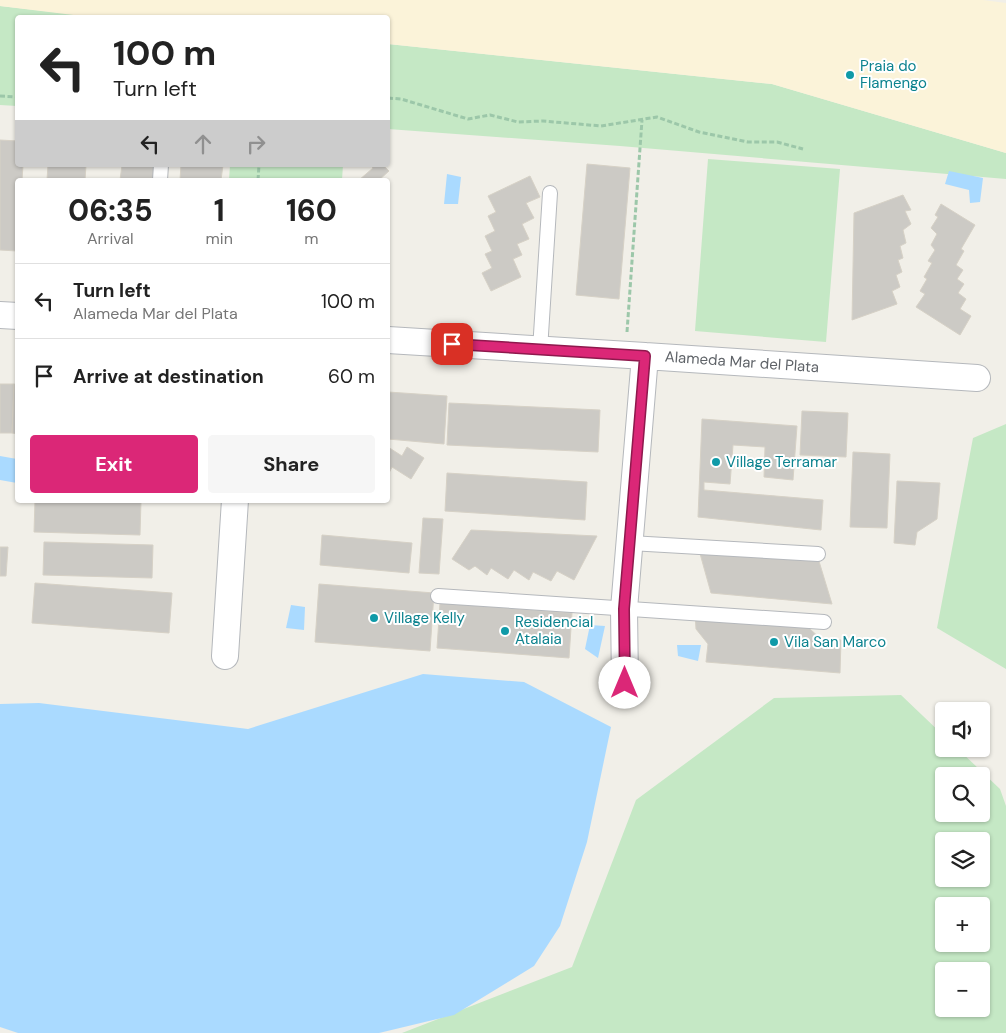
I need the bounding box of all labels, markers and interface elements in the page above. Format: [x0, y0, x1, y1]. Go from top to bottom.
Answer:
text: 100 m [113, 30, 216, 76]
icon: left [30, 35, 95, 100]
place label: Praia do Flamengo [860, 56, 927, 93]
marker: Praia do Flamengo [844, 69, 856, 81]
text: Turn left [113, 74, 197, 103]
icon: left [136, 130, 164, 158]
icon: ahead [189, 130, 217, 158]
icon: right [242, 130, 270, 158]
text: 06:35 [68, 191, 153, 230]
text: 1 [214, 191, 225, 230]
text: 160 [286, 191, 337, 230]
text: Arrival [87, 228, 134, 249]
text: min [206, 228, 233, 249]
text: m [304, 228, 319, 249]
text: Turn left [73, 278, 151, 303]
icon: left [30, 287, 58, 315]
text: 100 m [321, 289, 375, 314]
text: Alameda Mar del Plata [73, 303, 238, 324]
pin [431, 323, 473, 365]
icon: arrive [438, 330, 466, 358]
street label: Alameda Mar del Plata [664, 347, 820, 377]
icon: arrive [30, 362, 58, 390]
text: Arrive at destination [73, 364, 264, 389]
text: 60 m [328, 364, 375, 389]
button: Exit [30, 435, 198, 493]
button: Share [208, 435, 375, 493]
place label: Village Terramar [726, 452, 837, 472]
marker: Village Terramar [710, 456, 722, 468]
place label: Village Kelly [384, 608, 466, 628]
marker: Village Kelly [368, 612, 380, 624]
place label: Residencial Atalaia [515, 612, 593, 649]
marker: Residencial Atalaia [499, 625, 511, 637]
place label: Vila San Marco [784, 632, 886, 652]
marker: Vila San Marco [768, 636, 780, 648]
position arrow [598, 656, 650, 708]
map controls [935, 702, 990, 1017]
button: sound [935, 702, 990, 757]
button: search [935, 767, 990, 822]
button: layers [935, 832, 990, 887]
button: + [935, 897, 990, 952]
button: − [935, 962, 990, 1017]

